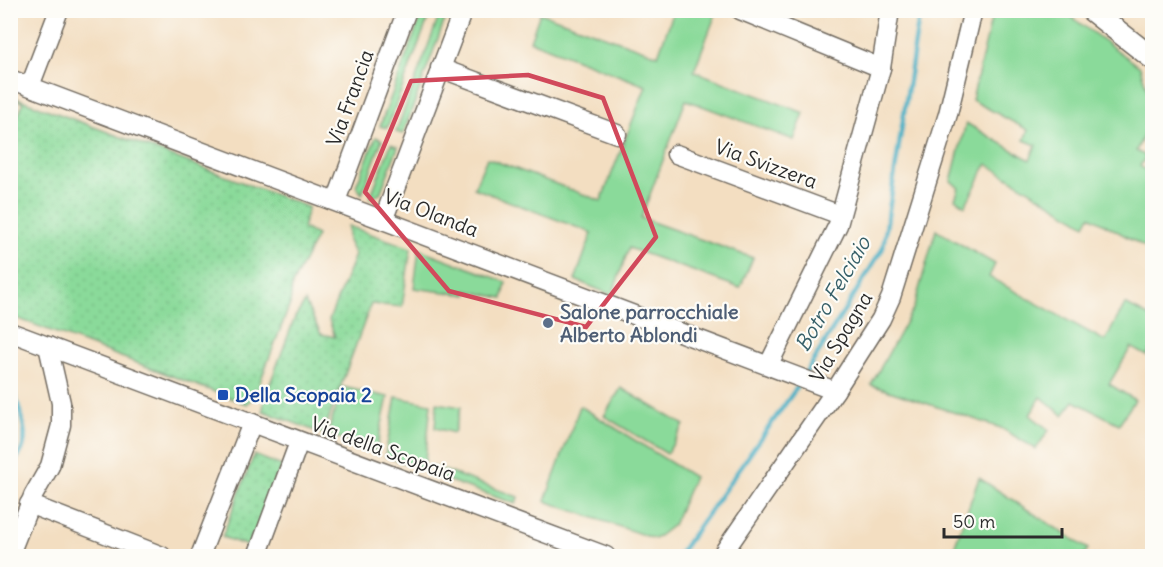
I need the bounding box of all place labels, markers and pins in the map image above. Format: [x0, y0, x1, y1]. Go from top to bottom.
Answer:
place label: Salone parrocchiale Alberto Ablondi [560, 299, 739, 347]
marker: Salone parrocchiale Alberto Ablondi [541, 316, 555, 330]
place label: Della Scopaia 2 [235, 382, 372, 407]
marker: Della Scopaia 2 [216, 388, 230, 402]

